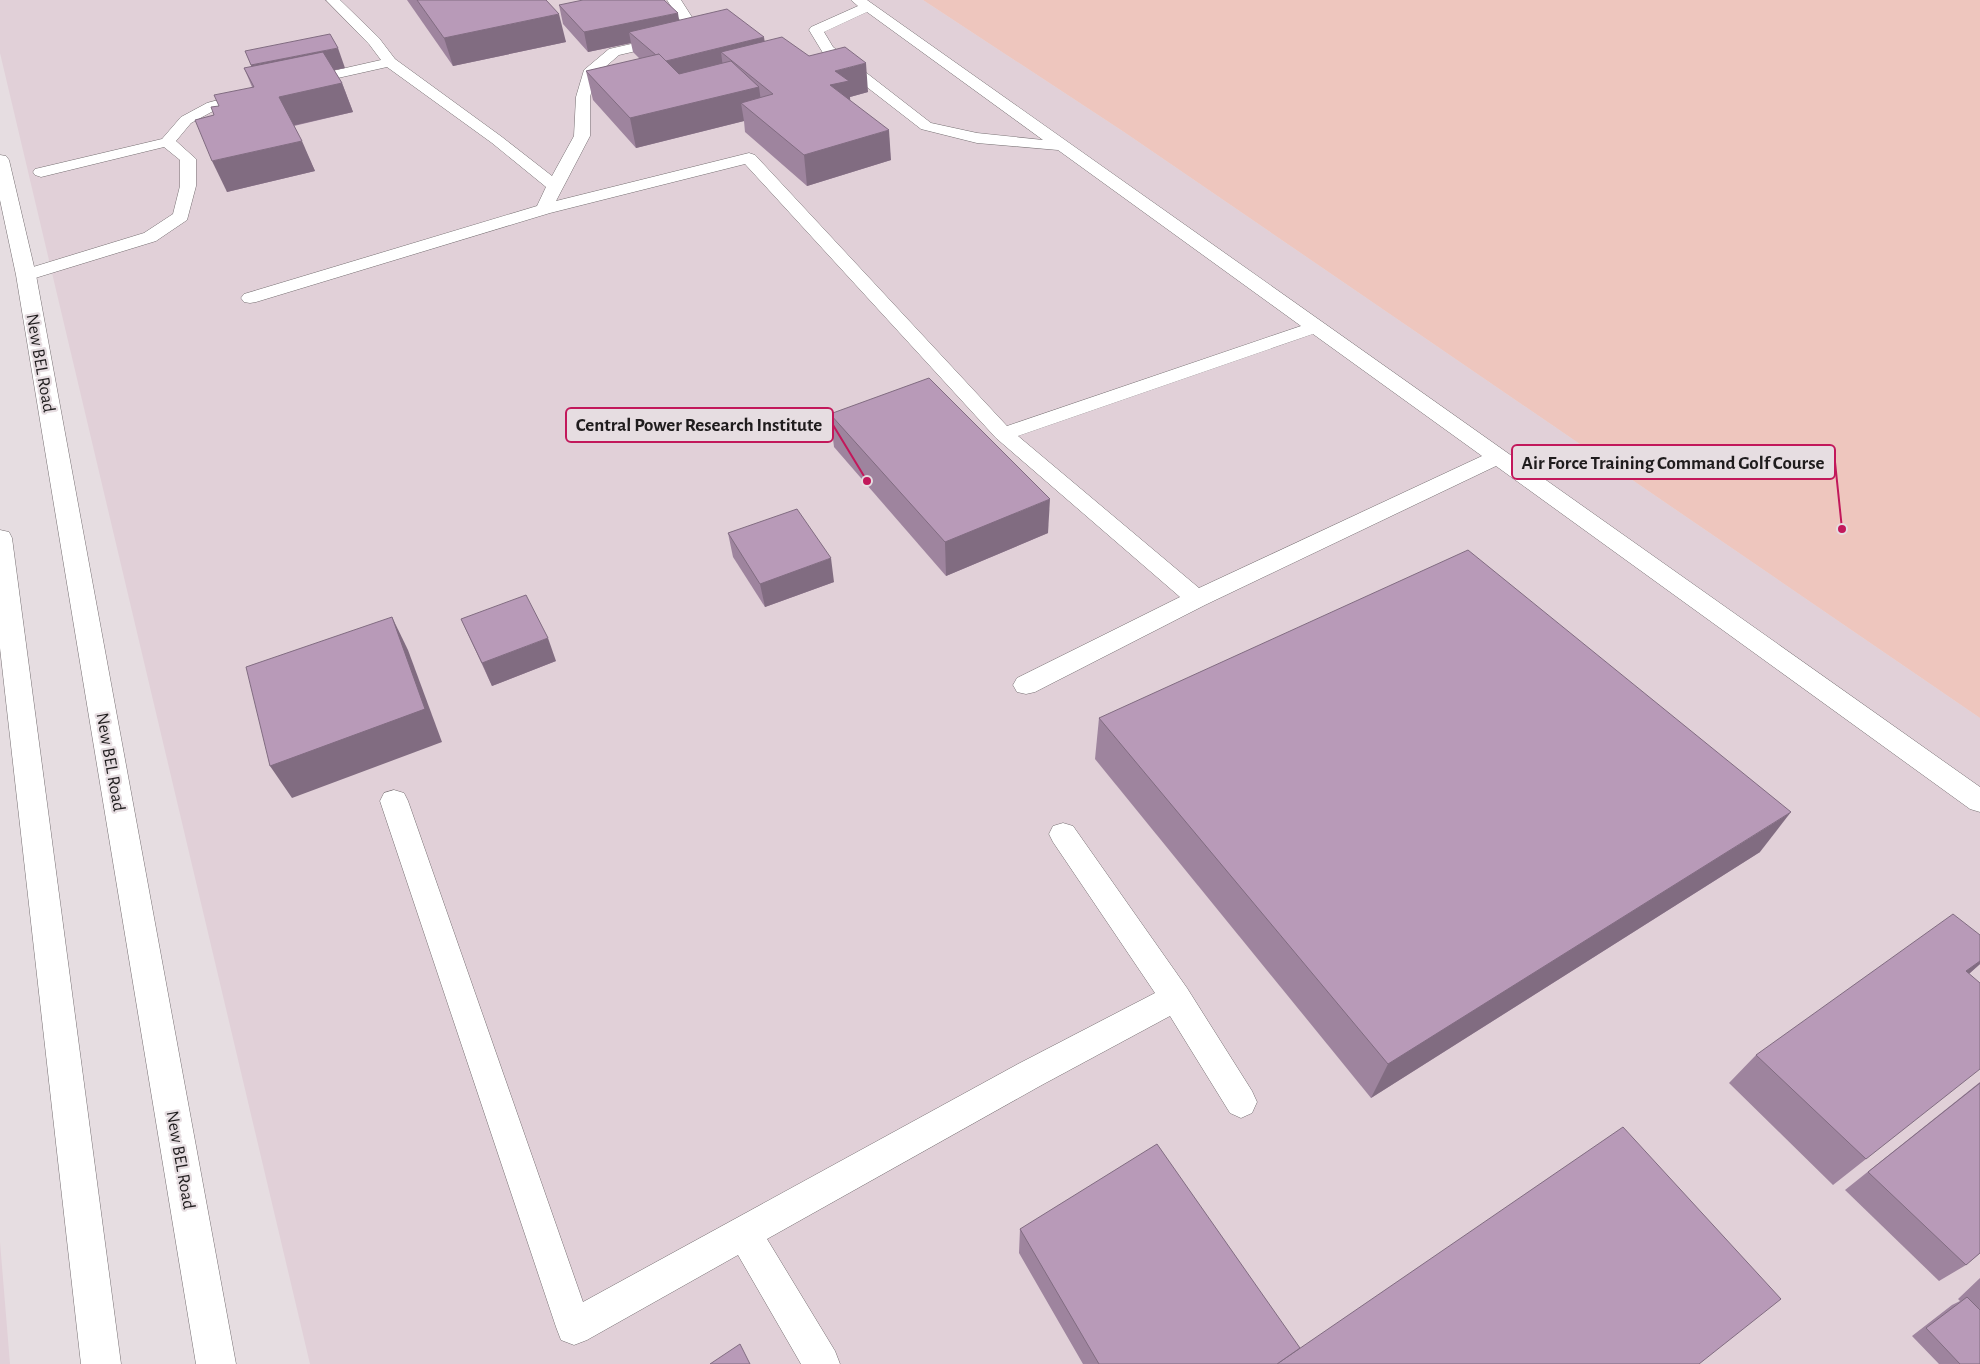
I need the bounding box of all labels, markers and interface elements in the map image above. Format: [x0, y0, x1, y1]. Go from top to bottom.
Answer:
street label: New BEL Road [22, 312, 58, 414]
callout: Central Power Research Institute [566, 408, 833, 442]
text: Central Power Research Institute [576, 416, 822, 435]
callout: Air Force Training Command Golf Course [1512, 445, 1835, 479]
text: Air Force Training Command Golf Course [1522, 454, 1824, 473]
street label: New BEL Road [92, 711, 128, 813]
street label: New BEL Road [162, 1109, 198, 1211]

